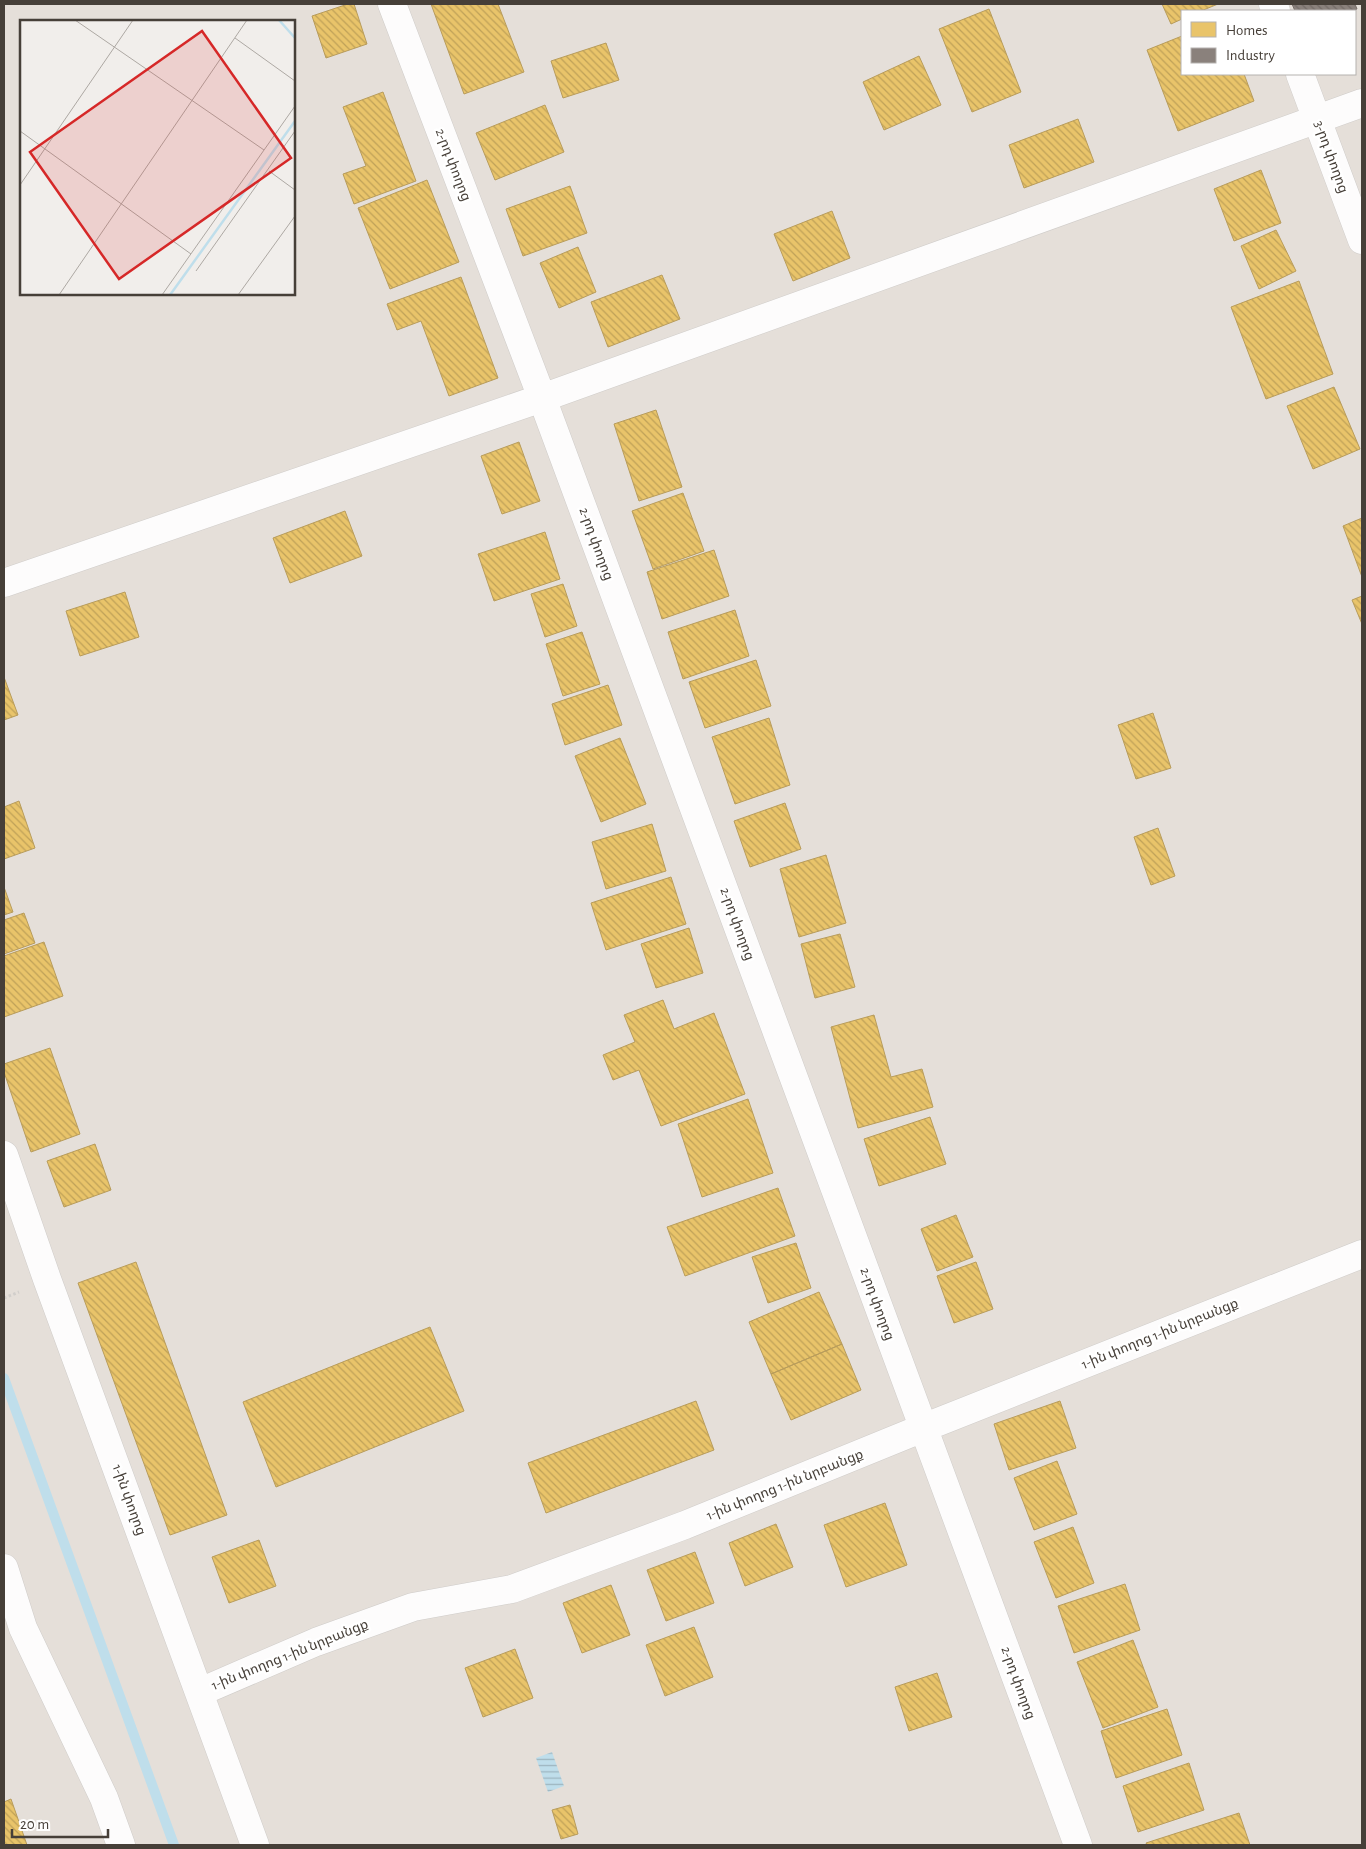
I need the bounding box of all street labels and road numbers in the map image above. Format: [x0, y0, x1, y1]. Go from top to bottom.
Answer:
street label: 3-րդ փողոց [1311, 119, 1351, 195]
street label: 2-րդ փողոց [433, 127, 473, 203]
street label: 2-րդ փողոց [576, 506, 616, 582]
street label: 2-րդ փողոց [717, 886, 757, 962]
street label: 2-րդ փողոց [857, 1266, 897, 1342]
street label: 1-ին փողոց 1-ին նրբանցք [1080, 1296, 1240, 1372]
street label: 1-ին փողոց 1-ին նրբանցք [705, 1447, 865, 1523]
street label: 1-ին փողոց [110, 1463, 148, 1537]
street label: 1-ին փողոց 1-ին նրբանցք [210, 1617, 370, 1693]
street label: 2-րդ փողոց [998, 1645, 1038, 1721]

